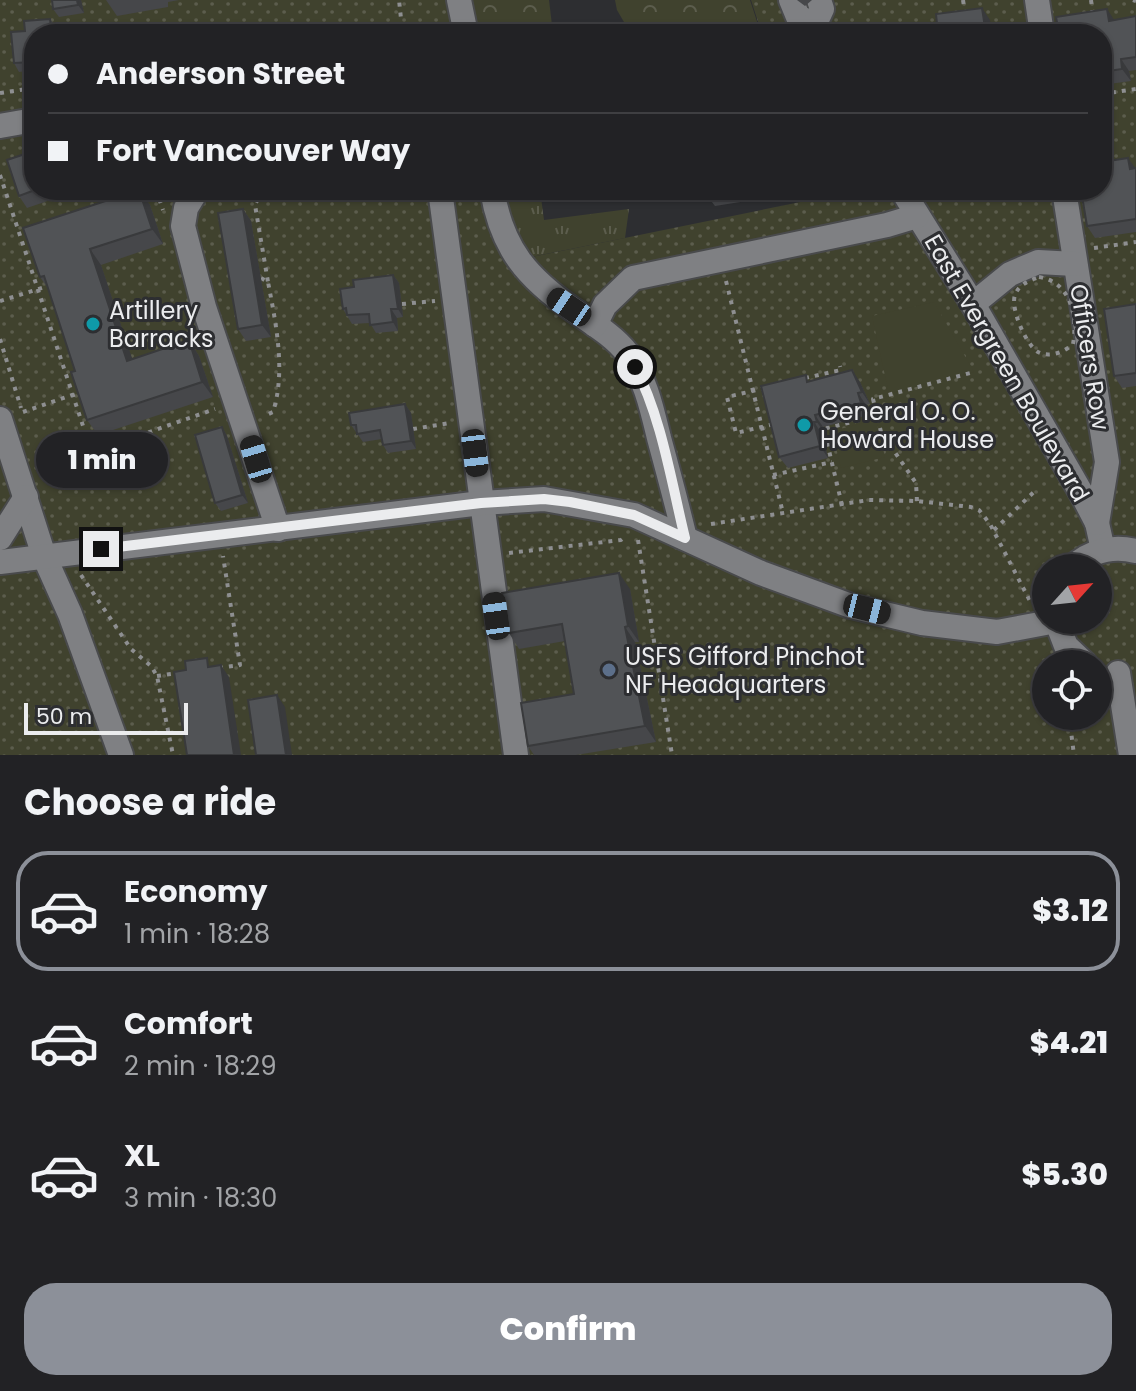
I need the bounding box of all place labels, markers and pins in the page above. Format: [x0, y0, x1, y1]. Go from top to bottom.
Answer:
place label: Artillery Barracks [109, 294, 214, 355]
marker: Artillery Barracks [84, 315, 102, 333]
place label: General O. O. Howard House [820, 395, 994, 456]
marker: General O. O. Howard House [795, 416, 813, 434]
place label: USFS Gifford Pinchot NF Headquarters [625, 640, 864, 701]
marker: USFS Gifford Pinchot NF Headquarters [600, 661, 618, 679]

